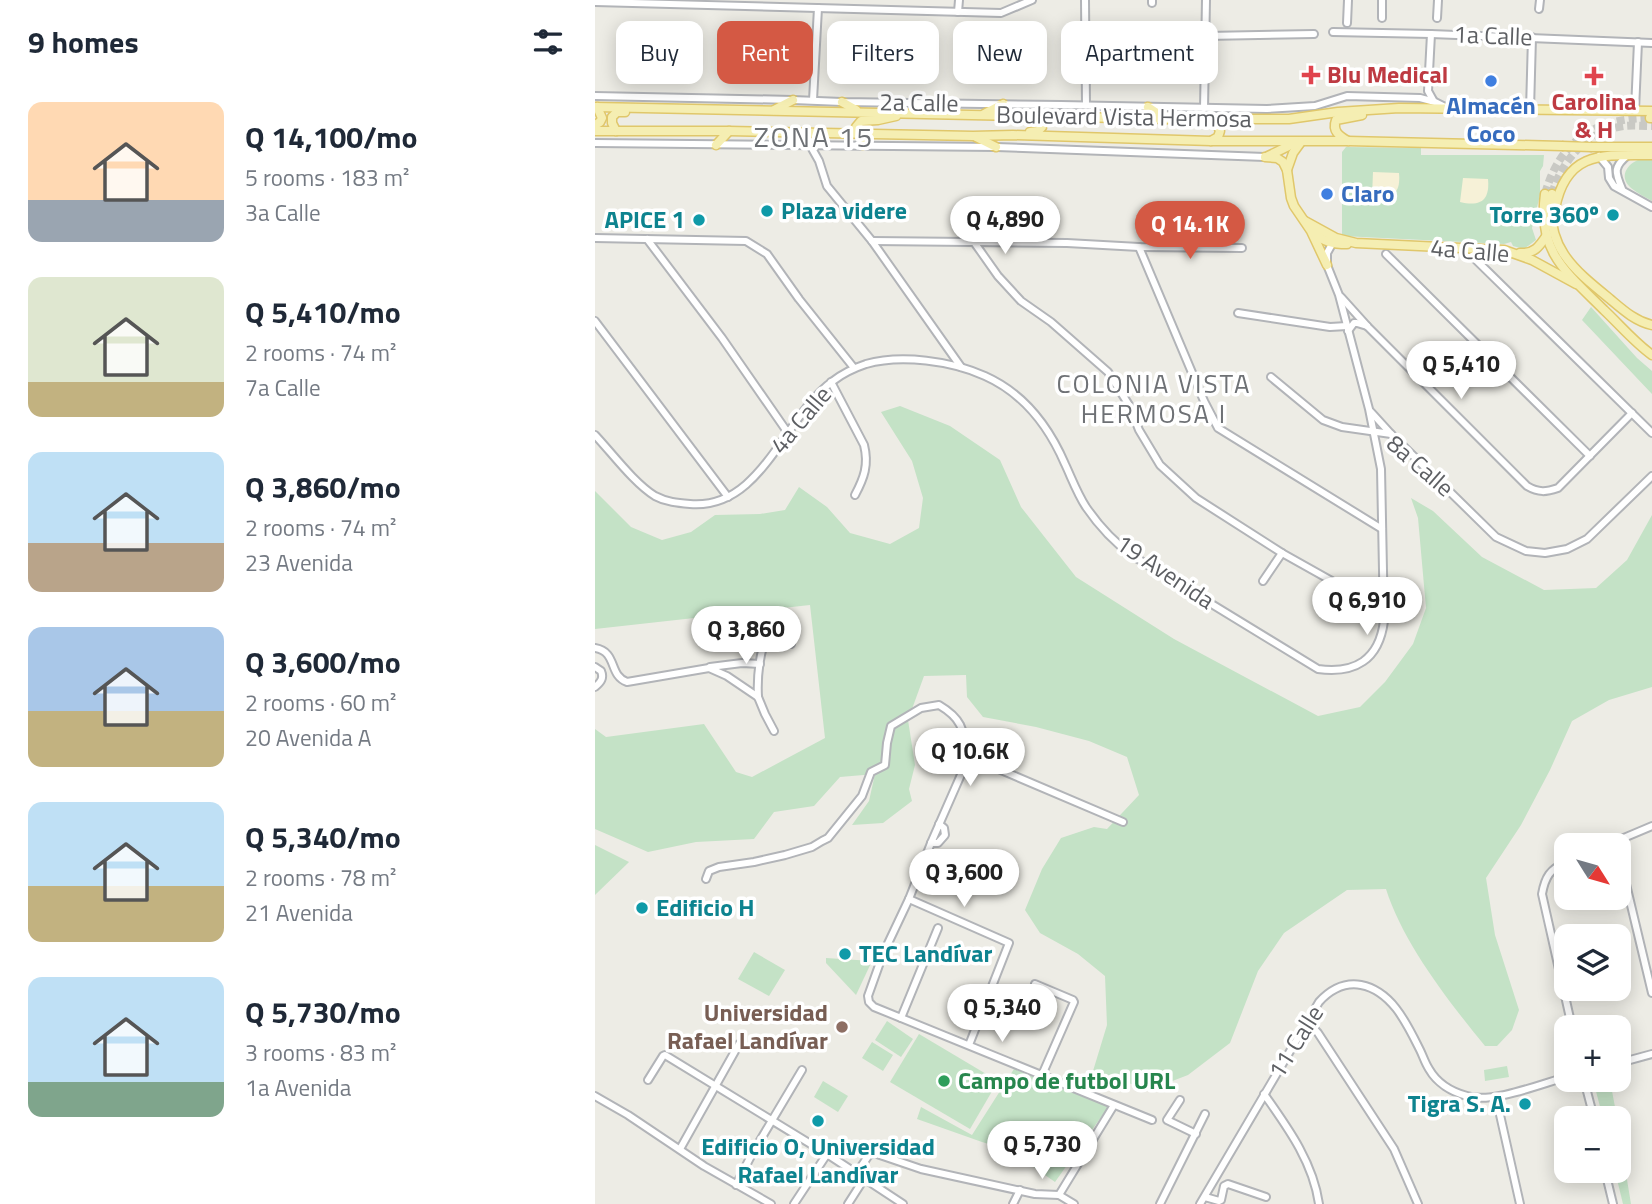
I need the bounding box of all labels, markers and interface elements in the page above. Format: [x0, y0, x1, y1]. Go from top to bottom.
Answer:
street label: 1a Calle [1453, 16, 1533, 54]
text: 9 homes [28, 19, 139, 65]
chip: Buy [616, 21, 703, 84]
chip: Rent [717, 21, 813, 84]
chip: Filters [827, 21, 939, 84]
chip: New [953, 21, 1047, 84]
chip: Apartment [1061, 21, 1218, 84]
icon: filters [529, 23, 567, 61]
place label: Blu Medical [1327, 56, 1448, 92]
marker: Blu Medical [1301, 65, 1321, 85]
marker: Carolina & H [1586, 68, 1602, 84]
marker: Almacén Coco [1483, 73, 1499, 89]
street label: 2a Calle [879, 83, 959, 121]
place label: Carolina & H [1551, 83, 1637, 147]
place label: Almacén Coco [1446, 87, 1536, 151]
street label: Boulevard Vista Hermosa [996, 96, 1252, 136]
text: Q 14,100/mo [245, 114, 418, 160]
district label: ZONA 15 [754, 115, 874, 158]
icon: home [84, 130, 168, 214]
text: 5 rooms · 183 m² [245, 160, 409, 195]
place label: Claro [1341, 175, 1394, 211]
marker: Claro [1319, 186, 1335, 202]
place label: Plaza videre [781, 192, 907, 228]
text: 3a Calle [245, 195, 321, 230]
pin: Q 4,890 [940, 196, 1070, 256]
place label: Torre 360º [1489, 196, 1599, 232]
place label: APICE 1 [605, 201, 685, 237]
text: Q 4,890 [966, 201, 1044, 236]
pin: Q 14.1K [1125, 202, 1255, 261]
marker: Plaza videre [759, 203, 775, 219]
text: Q 14.1K [1151, 206, 1229, 241]
marker: Torre 360º [1605, 207, 1621, 223]
marker: APICE 1 [691, 212, 707, 228]
street label: 4a Calle [1429, 229, 1511, 271]
text: Q 5,410/mo [245, 289, 401, 335]
icon: home [84, 305, 168, 389]
text: 2 rooms · 74 m² [245, 335, 396, 370]
pin: Q 5,410 [1396, 342, 1526, 401]
text: Q 5,410 [1422, 346, 1500, 381]
district label: COLONIA VISTA HERMOSA I [1057, 364, 1251, 433]
text: 7a Calle [245, 370, 321, 405]
street label: 4a Calle [761, 378, 839, 461]
street label: 8a Calle [1379, 426, 1462, 505]
text: Q 3,860/mo [245, 464, 401, 510]
icon: home [84, 480, 168, 564]
text: 2 rooms · 74 m² [245, 510, 396, 545]
street label: 19 Avenida [1109, 525, 1222, 618]
text: 23 Avenida [245, 545, 353, 580]
pin: Q 6,910 [1302, 578, 1432, 637]
text: Q 6,910 [1328, 582, 1406, 617]
pin: Q 3,860 [681, 606, 811, 666]
text: Q 3,860 [707, 611, 785, 646]
text: Q 3,600/mo [245, 639, 401, 685]
icon: home [84, 655, 168, 739]
text: 2 rooms · 60 m² [245, 685, 396, 720]
text: 20 Avenida A [245, 720, 371, 755]
pin: Q 10.6K [905, 728, 1035, 788]
text: Q 10.6K [931, 733, 1009, 768]
text: Q 5,340/mo [245, 814, 401, 860]
icon: home [84, 830, 168, 914]
north arrow [1554, 833, 1631, 910]
map controls [1554, 833, 1631, 1183]
pin: Q 3,600 [899, 850, 1029, 909]
text: Q 3,600 [925, 854, 1003, 889]
text: 2 rooms · 78 m² [245, 860, 396, 895]
place label: Edificio H [656, 889, 755, 925]
text: 21 Avenida [245, 895, 353, 930]
marker: Edificio H [634, 900, 650, 916]
button: layers [1554, 924, 1631, 1001]
place label: TEC Landívar [859, 935, 992, 971]
marker: TEC Landívar [837, 946, 853, 962]
pin: Q 5,340 [937, 984, 1067, 1044]
text: Q 5,730/mo [245, 989, 401, 1035]
text: Q 5,340 [963, 989, 1041, 1024]
place label: Universidad Rafael Landívar [667, 994, 828, 1058]
street label: 11 Calle [1259, 998, 1332, 1085]
icon: home [84, 1005, 168, 1089]
button: + [1554, 1015, 1631, 1092]
marker: Universidad Rafael Landívar [834, 1019, 850, 1035]
text: 3 rooms · 83 m² [245, 1035, 396, 1070]
place label: Campo de futbol URL [958, 1062, 1176, 1098]
text: 1a Avenida [245, 1070, 351, 1105]
marker: Campo de futbol URL [936, 1073, 952, 1089]
place label: Tigra S. A. [1408, 1085, 1511, 1121]
marker: Tigra S. A. [1517, 1096, 1533, 1112]
button: − [1554, 1106, 1631, 1183]
marker: Edificio O, Universidad Rafael Landívar [810, 1113, 826, 1129]
pin: Q 5,730 [977, 1122, 1107, 1181]
text: Q 5,730 [1003, 1126, 1081, 1161]
place label: Edificio O, Universidad Rafael Landívar [701, 1128, 935, 1192]

